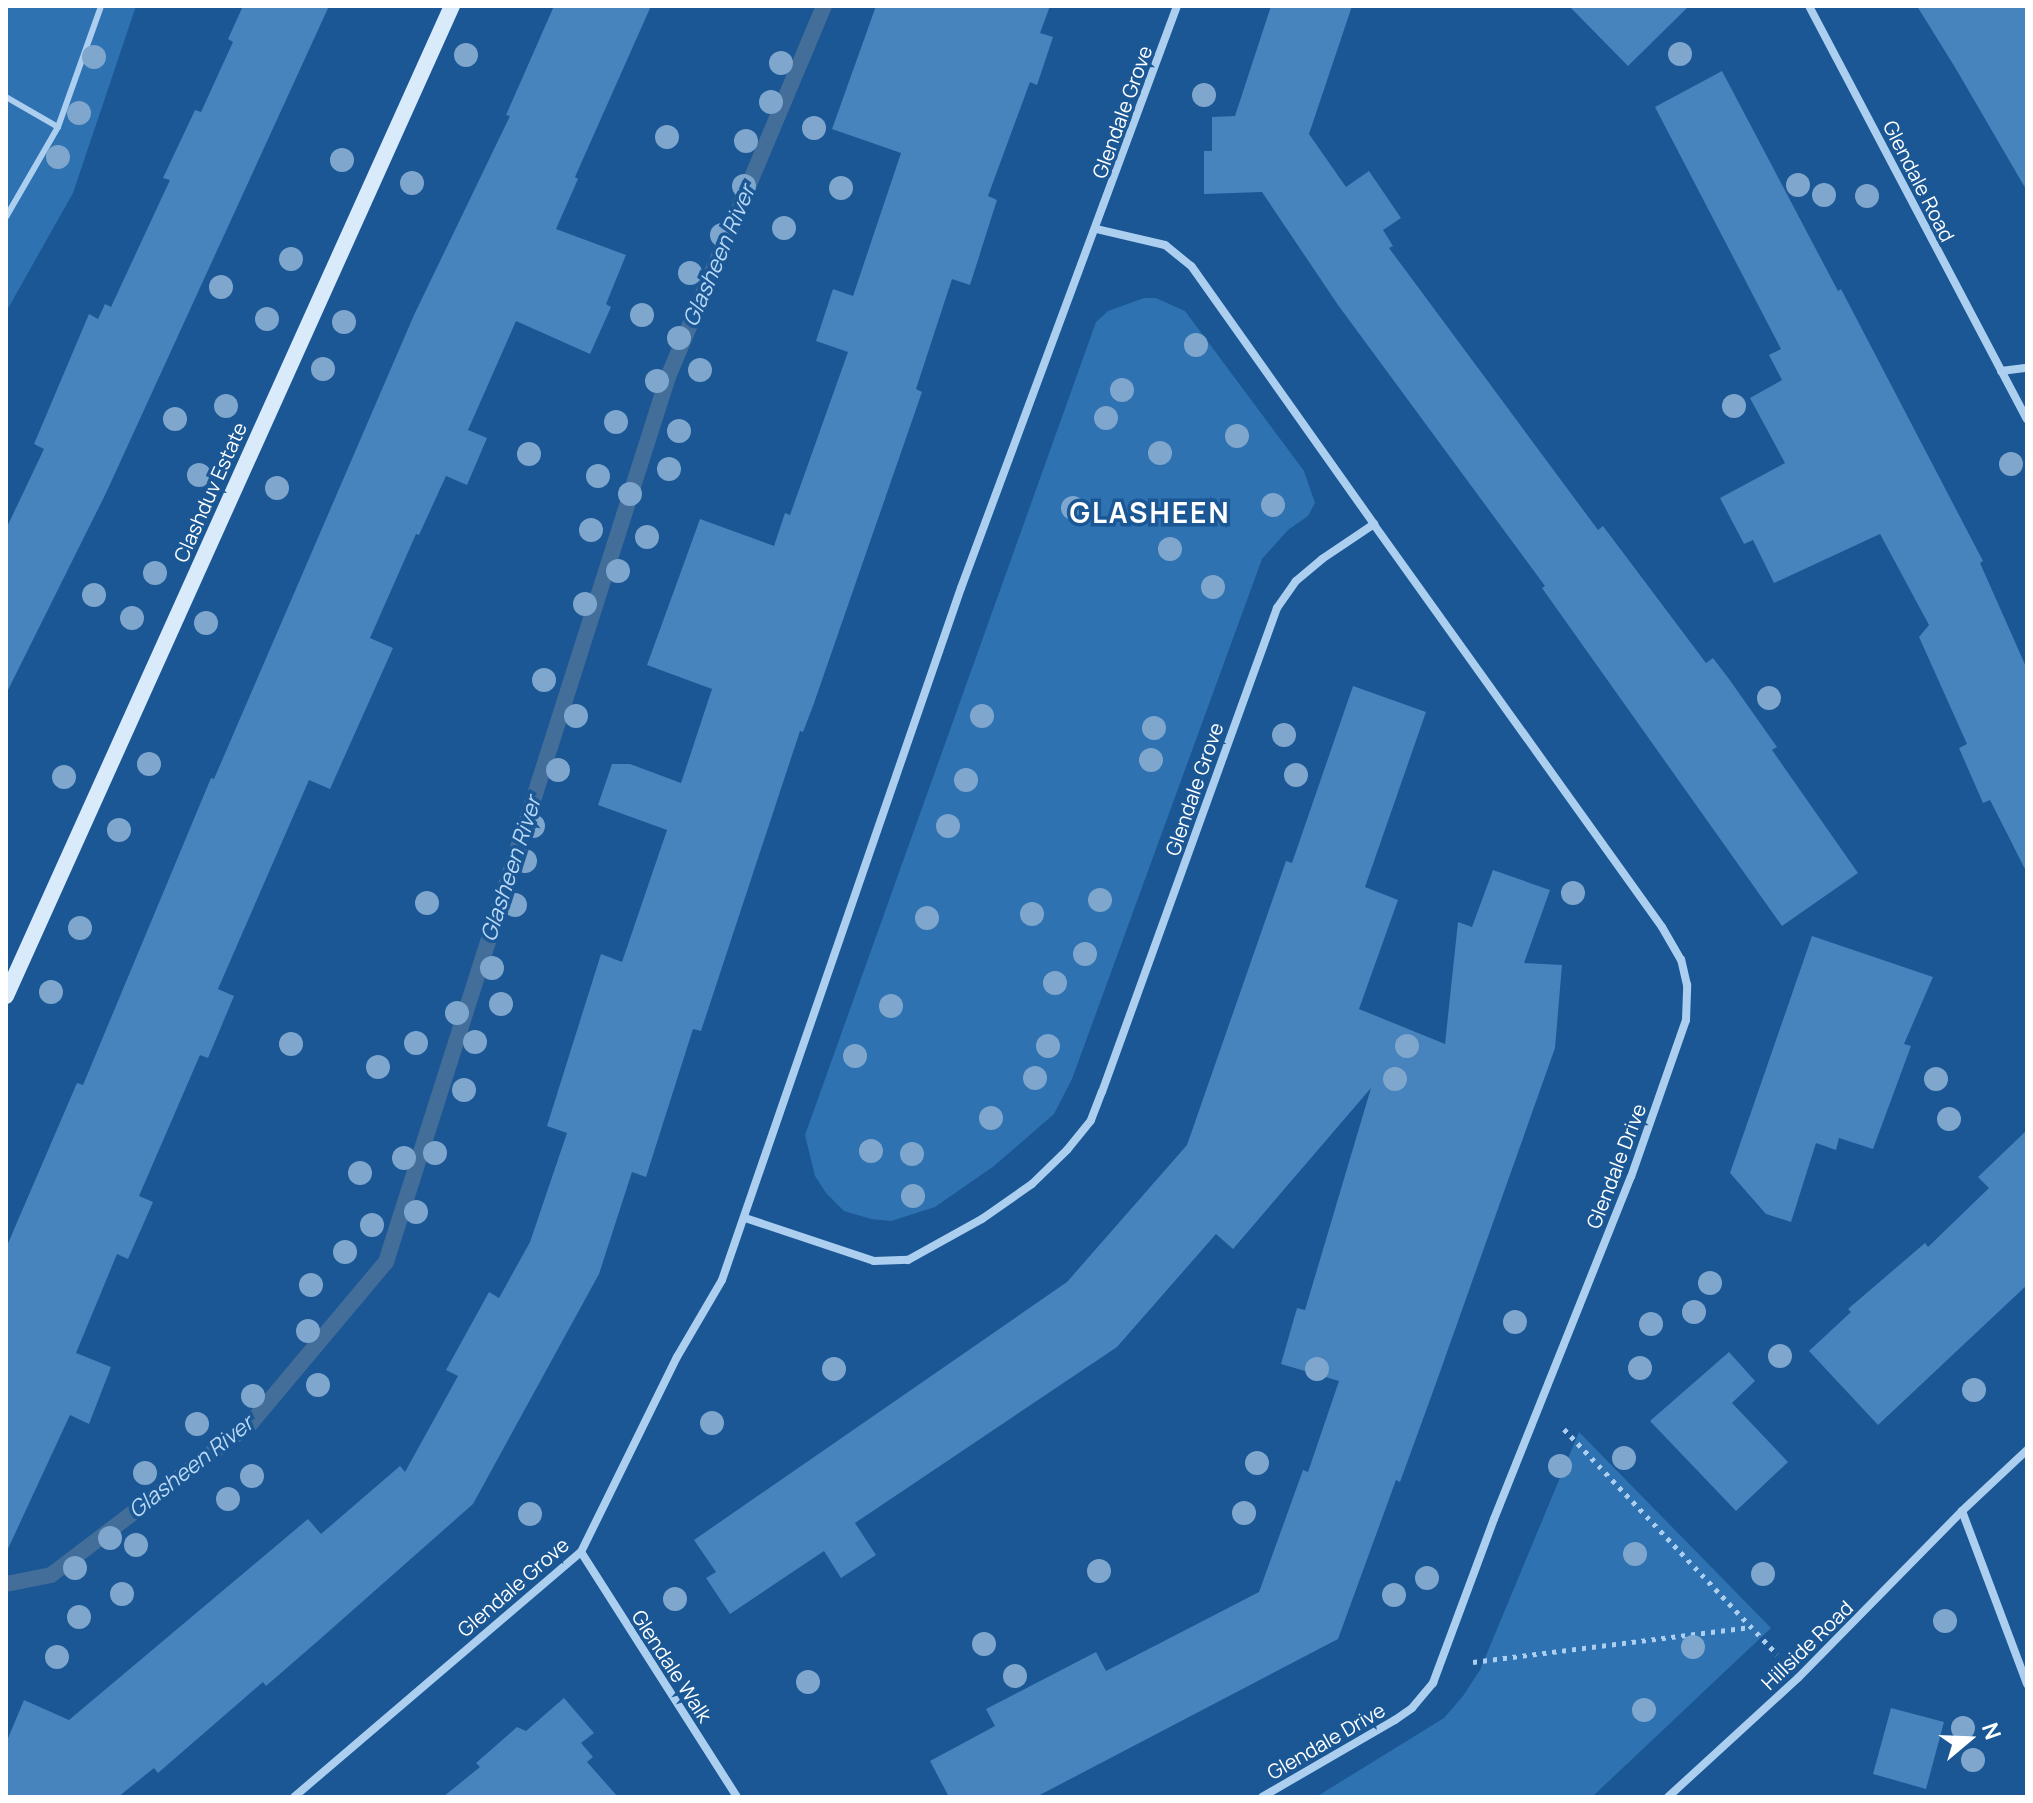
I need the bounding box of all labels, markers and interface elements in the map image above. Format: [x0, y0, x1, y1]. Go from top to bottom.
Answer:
street label: Glendale Grove [1087, 42, 1157, 182]
street label: Glendale Road [1878, 116, 1960, 246]
water label: Glasheen River [677, 181, 761, 331]
street label: Clashduv Estate [168, 418, 252, 566]
district label: GLASHEEN [1069, 495, 1231, 529]
street label: Glendale Grove [1160, 719, 1228, 859]
water label: Glasheen River [475, 793, 547, 945]
street label: Glendale Drive [1581, 1100, 1651, 1232]
water label: Glasheen River [123, 1410, 259, 1524]
street label: Glendale Grove [453, 1532, 573, 1642]
street label: Hillside Road [1756, 1595, 1858, 1695]
street label: Glendale Walk [627, 1605, 717, 1727]
street label: Glendale Drive [1263, 1698, 1389, 1784]
north arrow [1929, 1699, 2009, 1779]
text: N [1975, 1719, 2008, 1744]

